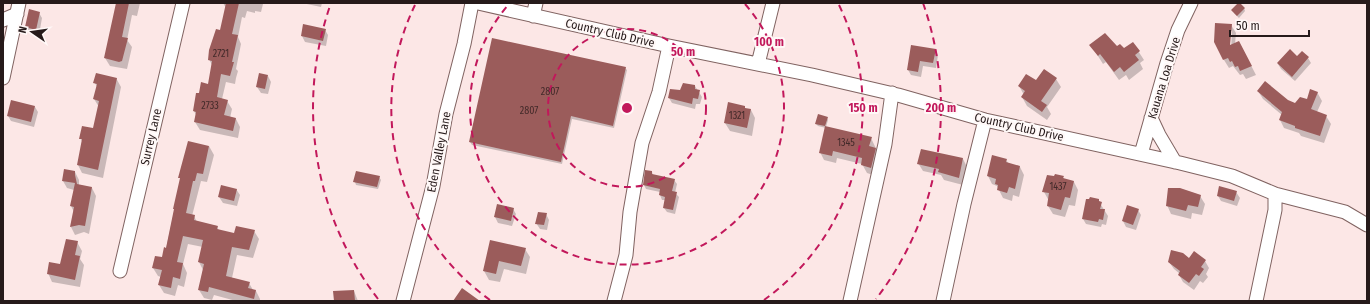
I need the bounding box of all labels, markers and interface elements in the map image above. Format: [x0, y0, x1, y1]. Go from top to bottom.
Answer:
north arrow [12, 12, 52, 52]
scale bar [1230, 12, 1309, 38]
street label: Country Club Drive [564, 16, 656, 50]
text: 50 m [1236, 19, 1260, 33]
text: N [16, 25, 30, 35]
text: 100 m [754, 35, 784, 49]
street label: Kauana Loa Drive [1145, 35, 1183, 121]
text: 50 m [671, 45, 695, 59]
house number: 2721 [213, 48, 229, 60]
house number: 2807 [541, 86, 559, 98]
house number: 2733 [201, 100, 219, 112]
centre of rings [620, 101, 634, 115]
text: 150 m [848, 101, 878, 115]
text: 200 m [925, 101, 956, 115]
house number: 2807 [520, 105, 538, 117]
street label: Surrey Lane [138, 107, 164, 167]
street label: Eden Valley Lane [424, 110, 454, 194]
house number: 1321 [729, 110, 745, 122]
street label: Country Club Drive [973, 110, 1065, 144]
house number: 1345 [837, 137, 855, 149]
house number: 1437 [1049, 181, 1067, 193]

